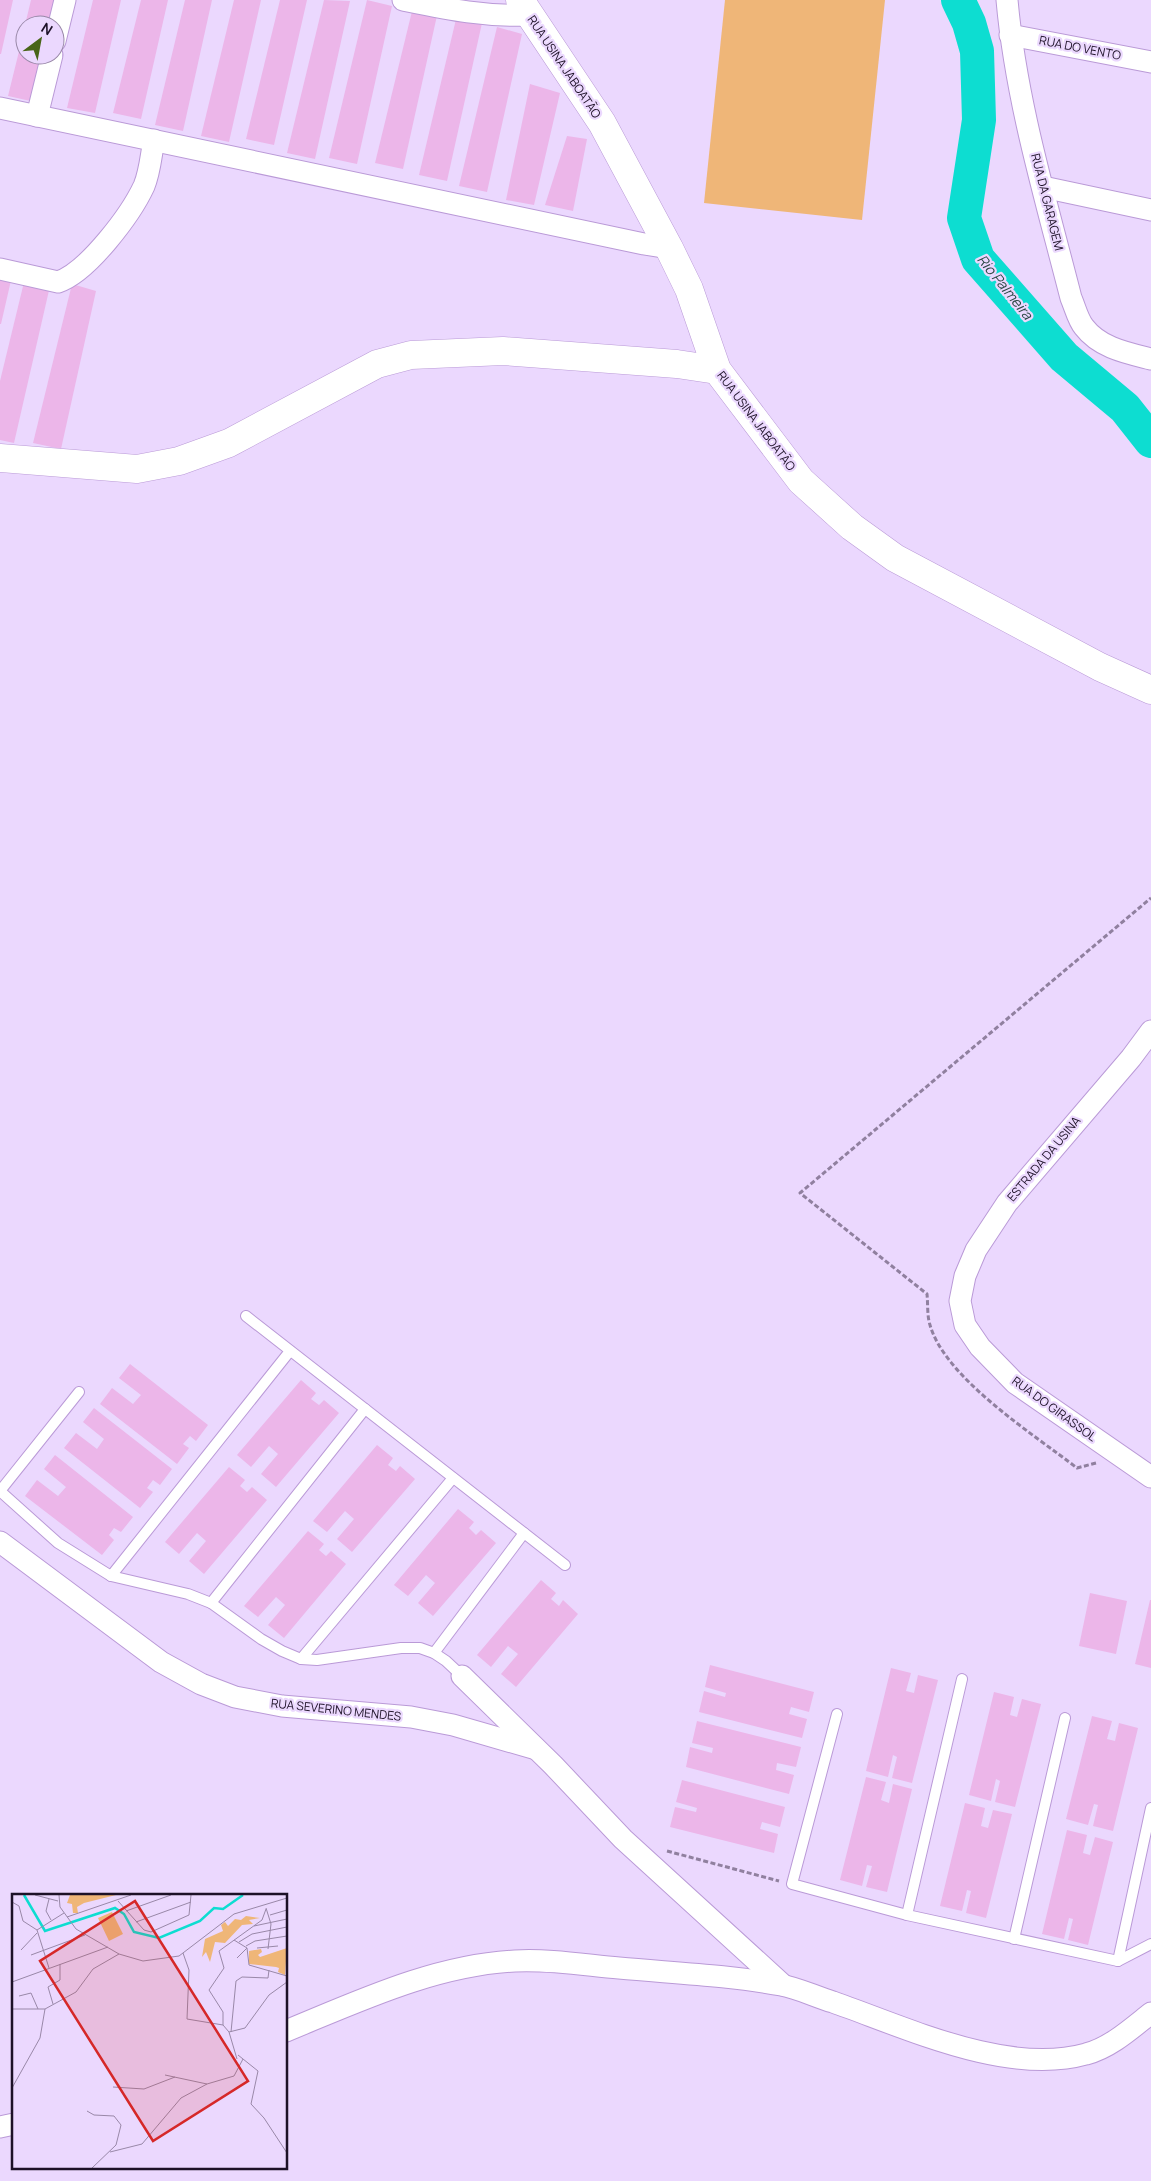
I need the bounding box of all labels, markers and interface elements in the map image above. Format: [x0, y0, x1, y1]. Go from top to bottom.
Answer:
street label: RUA USINA JABOATÃO [524, 12, 605, 122]
north arrow [15, 15, 65, 65]
text: N [38, 18, 56, 39]
street label: RUA DO VENTO [1038, 31, 1123, 64]
street label: RUA DA GARAGEM [1027, 152, 1068, 252]
water label: Rio Palmeira [973, 250, 1038, 324]
street label: RUA USINA JABOATÃO [713, 367, 800, 474]
street label: ESTRADA DA USINA [1003, 1112, 1084, 1205]
street label: RUA DO GIRASSOL [1009, 1372, 1100, 1445]
street label: RUA SEVERINO MENDES [270, 1694, 402, 1725]
inset map [12, 1894, 288, 2168]

